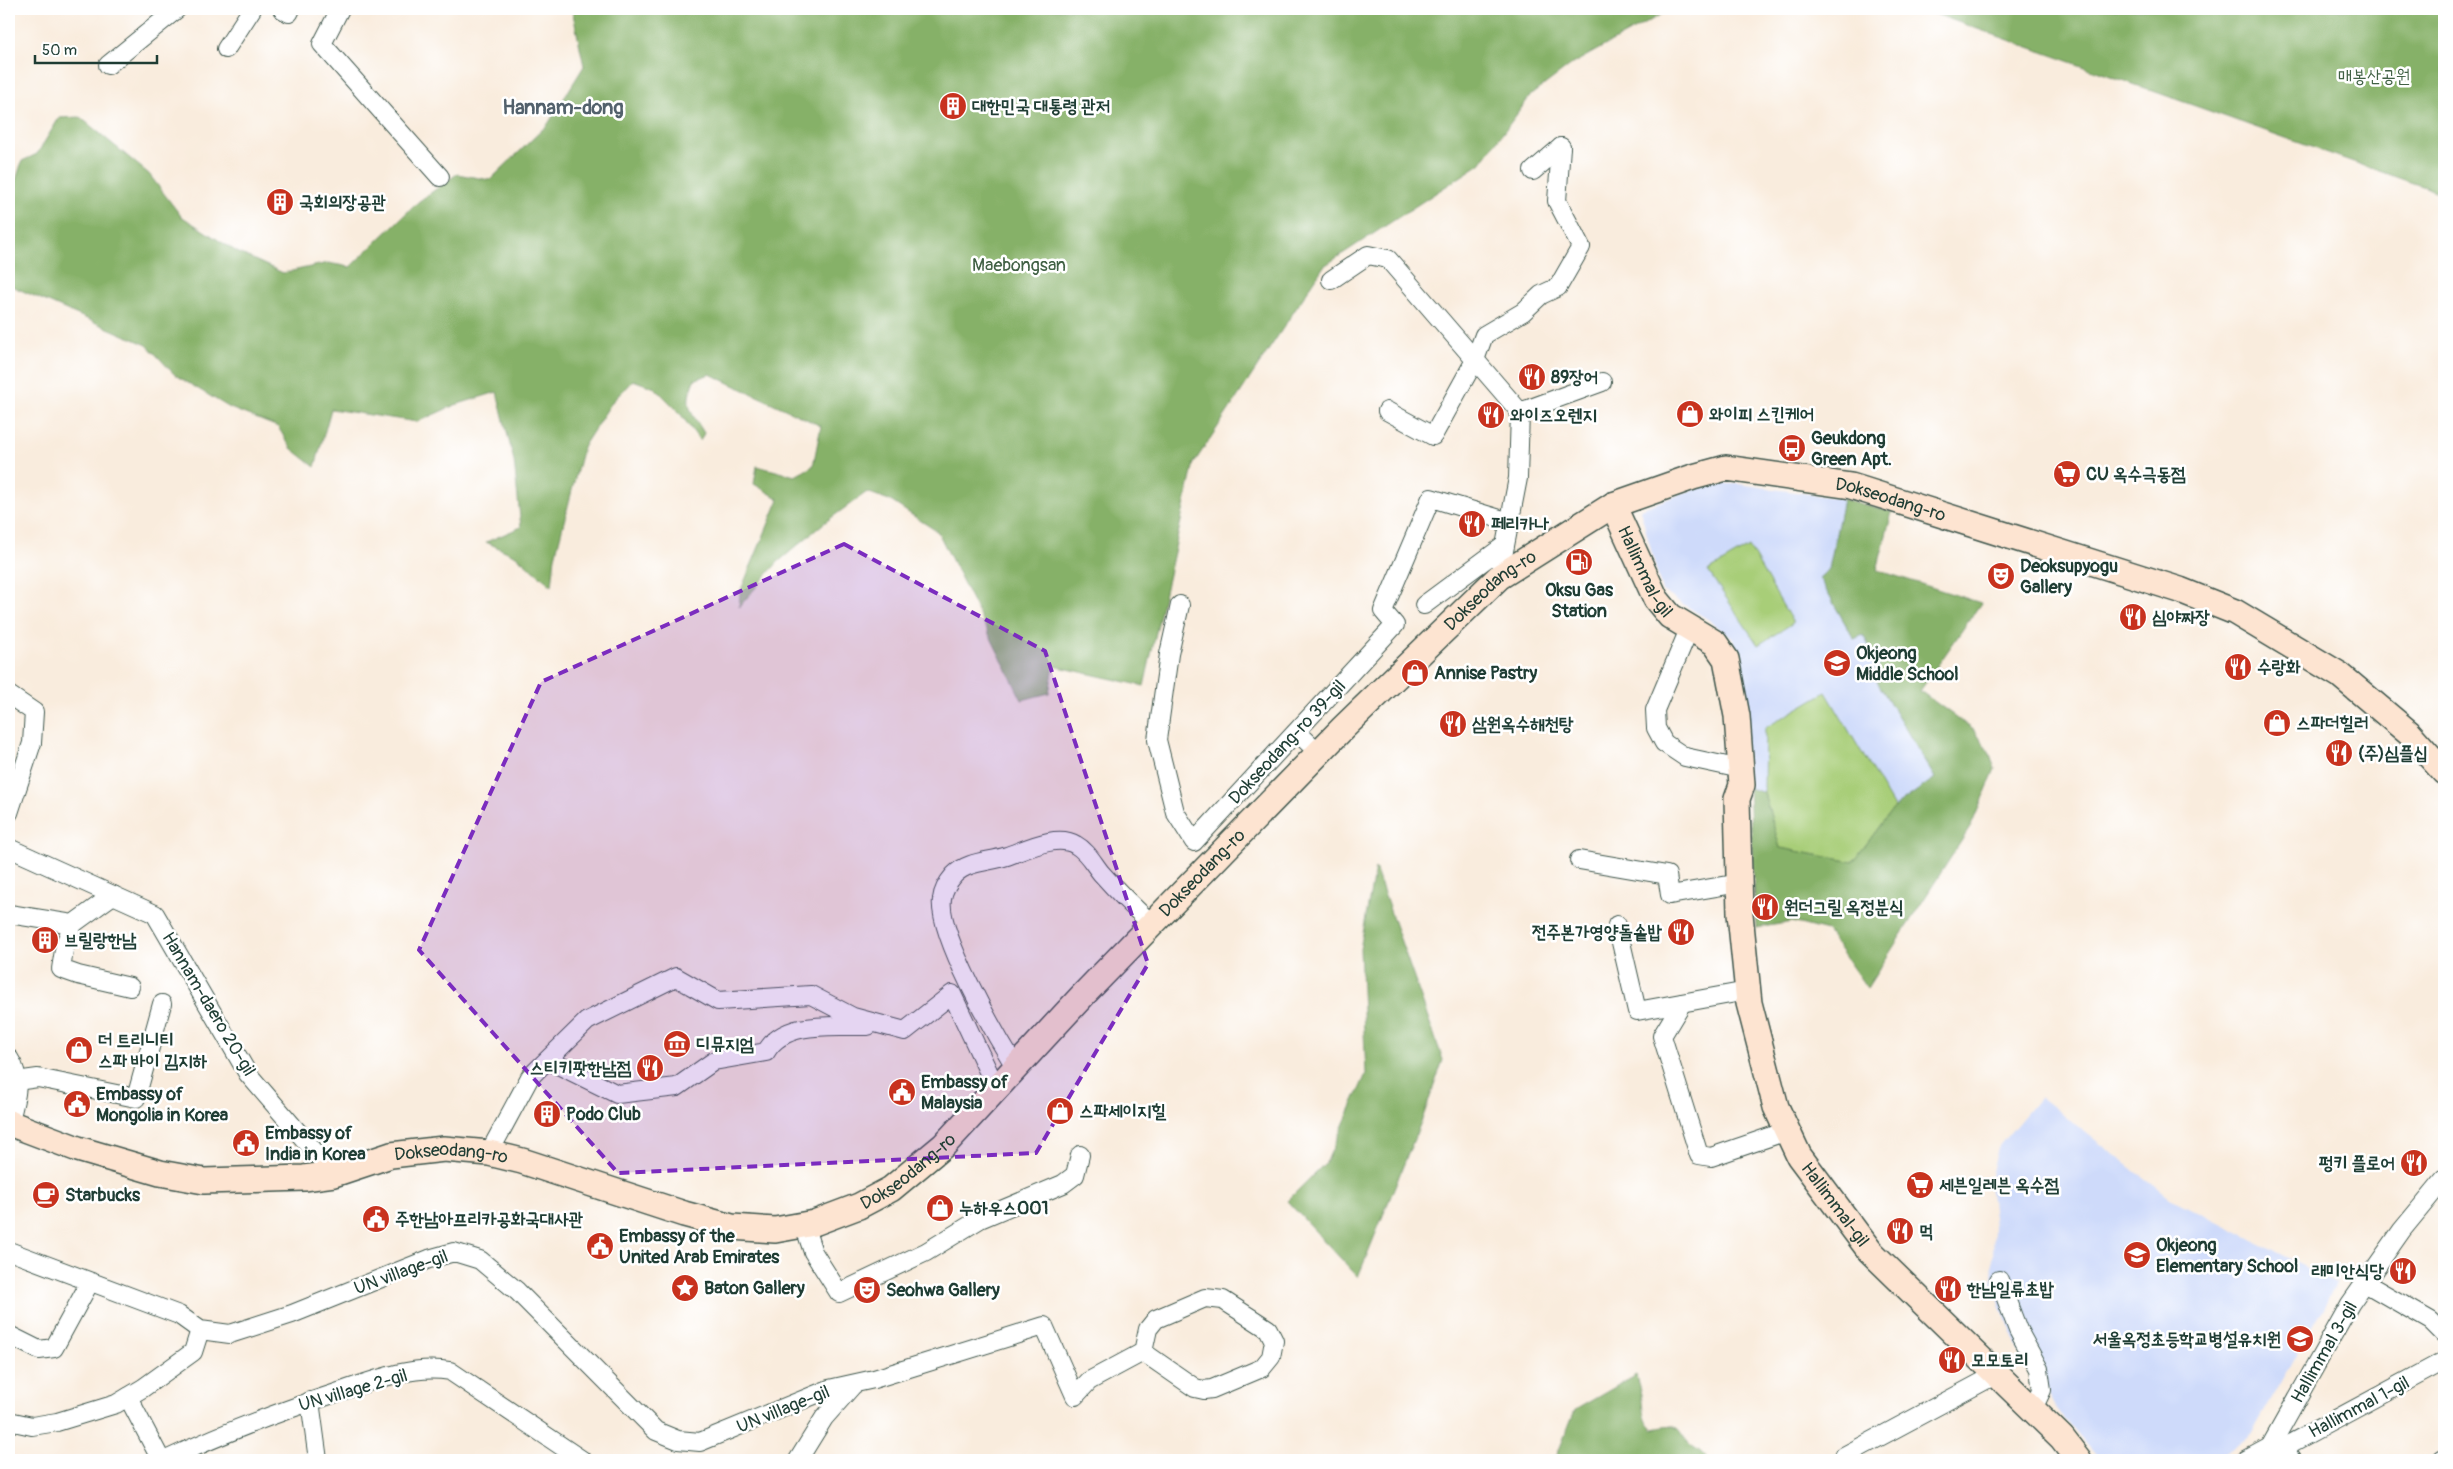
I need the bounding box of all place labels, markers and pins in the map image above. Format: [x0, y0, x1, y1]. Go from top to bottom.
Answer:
building icon: 대한민국 대통령 관저 [938, 91, 968, 121]
place label: 대한민국 대통령 관저 [972, 95, 1110, 118]
building icon: 국회의장공관 [265, 187, 295, 217]
place label: 국회의장공관 [299, 191, 386, 214]
restaurant icon: 89장어 [1517, 362, 1547, 392]
place label: 89장어 [1551, 366, 1598, 389]
shop icon: 와이피 스킨케어 [1675, 399, 1705, 429]
restaurant icon: 와이즈오렌지 [1476, 400, 1506, 430]
place label: 와이피 스킨케어 [1709, 403, 1814, 426]
place label: 와이즈오렌지 [1510, 404, 1597, 427]
place label: Geukdong Green Apt. [1811, 427, 1892, 471]
bus stop icon: Geukdong Green Apt. [1777, 433, 1807, 463]
supermarket icon: CU 옥수극동점 [2052, 459, 2082, 489]
place label: CU 옥수극동점 [2086, 463, 2186, 486]
restaurant icon: 페리카나 [1457, 509, 1487, 539]
place label: 페리카나 [1491, 513, 1549, 536]
fuel station icon: Oksu Gas Station [1564, 547, 1594, 577]
place label: Deoksupyogu Gallery [2020, 555, 2118, 599]
theatre icon: Deoksupyogu Gallery [1986, 561, 2016, 591]
place label: Oksu Gas Station [1545, 579, 1614, 623]
restaurant icon: 심야짜장 [2118, 602, 2148, 632]
place label: 심야짜장 [2152, 606, 2210, 629]
place label: Okjeong Middle School [1856, 642, 1959, 686]
school or university icon: Okjeong Middle School [1822, 648, 1852, 678]
restaurant icon: 수랑화 [2223, 652, 2253, 682]
place label: 수랑화 [2257, 656, 2301, 679]
shop icon: Annise Pastry [1400, 658, 1430, 688]
place label: Annise Pastry [1434, 662, 1537, 685]
shop icon: 스파더힐러 [2262, 708, 2292, 738]
restaurant icon: 삼원옥수해천탕 [1438, 709, 1468, 739]
place label: 스파더힐러 [2296, 712, 2368, 735]
place label: 삼원옥수해천탕 [1472, 713, 1574, 736]
restaurant icon: (주)심플십 [2324, 738, 2354, 768]
place label: (주)심플십 [2358, 742, 2428, 765]
restaurant icon: 원더그릴 옥정분식 [1750, 892, 1780, 922]
place label: 원더그릴 옥정분식 [1784, 896, 1904, 919]
restaurant icon: 전주본가영양돌솥밥 [1666, 917, 1696, 947]
place label: 전주본가영양돌솥밥 [1532, 921, 1663, 944]
building icon: 브릴랑한남 [30, 925, 60, 955]
place label: 브릴랑한남 [64, 929, 137, 952]
place label: 더 트리니티 스파 바이 김지하 [98, 1029, 208, 1073]
museum icon: 디뮤지엄 [662, 1029, 692, 1059]
place label: 디뮤지엄 [696, 1033, 754, 1056]
shop icon: 더 트리니티 스파 바이 김지하 [64, 1035, 94, 1065]
restaurant icon: 스티키팟한남점 [635, 1053, 665, 1083]
place label: 스티키팟한남점 [530, 1057, 632, 1080]
place label: Embassy of Malaysia [921, 1071, 1009, 1115]
public building icon: Embassy of Malaysia [887, 1077, 917, 1107]
place label: Embassy of Mongolia in Korea [96, 1083, 229, 1127]
public building icon: Embassy of Mongolia in Korea [62, 1089, 92, 1119]
shop icon: 스파세이지힐 [1045, 1096, 1075, 1126]
building icon: Podo Club [532, 1099, 562, 1129]
place label: 스파세이지힐 [1079, 1100, 1166, 1123]
place label: Podo Club [566, 1103, 641, 1126]
place label: Embassy of India in Korea [265, 1122, 366, 1166]
public building icon: Embassy of India in Korea [231, 1128, 261, 1158]
restaurant icon: 펑키 플로어 [2399, 1148, 2429, 1178]
place label: 펑키 플로어 [2319, 1152, 2395, 1175]
supermarket icon: 세븐일레븐 옥수점 [1905, 1170, 1935, 1200]
place label: 세븐일레븐 옥수점 [1939, 1174, 2059, 1197]
cafe icon: Starbucks [31, 1180, 61, 1210]
place label: Starbucks [65, 1184, 141, 1207]
shop icon: 누하우스001 [925, 1193, 955, 1223]
place label: 누하우스001 [959, 1197, 1049, 1220]
public building icon: 주한남아프리카공화국대사관 [361, 1204, 391, 1234]
place label: 주한남아프리카공화국대사관 [395, 1208, 584, 1231]
restaurant icon: 먹 [1885, 1216, 1915, 1246]
place label: 먹 [1919, 1220, 1933, 1243]
place label: Embassy of the United Arab Emirates [619, 1225, 780, 1269]
public building icon: Embassy of the United Arab Emirates [585, 1231, 615, 1261]
place label: Okjeong Elementary School [2156, 1234, 2298, 1278]
school or university icon: Okjeong Elementary School [2122, 1240, 2152, 1270]
restaurant icon: 래미안식당 [2388, 1256, 2418, 1286]
place label: 래미안식당 [2312, 1260, 2385, 1283]
place icon: Baton Gallery [670, 1273, 700, 1303]
restaurant icon: 한남일류초밥 [1933, 1274, 1963, 1304]
theatre icon: Seohwa Gallery [852, 1275, 882, 1305]
place label: Baton Gallery [704, 1277, 805, 1300]
place label: 한남일류초밥 [1966, 1278, 2054, 1301]
place label: Seohwa Gallery [886, 1279, 1000, 1302]
school or university icon: 서울옥정초등학교병설유치원 [2285, 1324, 2315, 1354]
place label: 서울옥정초등학교병설유치원 [2093, 1328, 2281, 1351]
restaurant icon: 모모토리 [1937, 1345, 1967, 1375]
place label: 모모토리 [1971, 1349, 2029, 1372]

